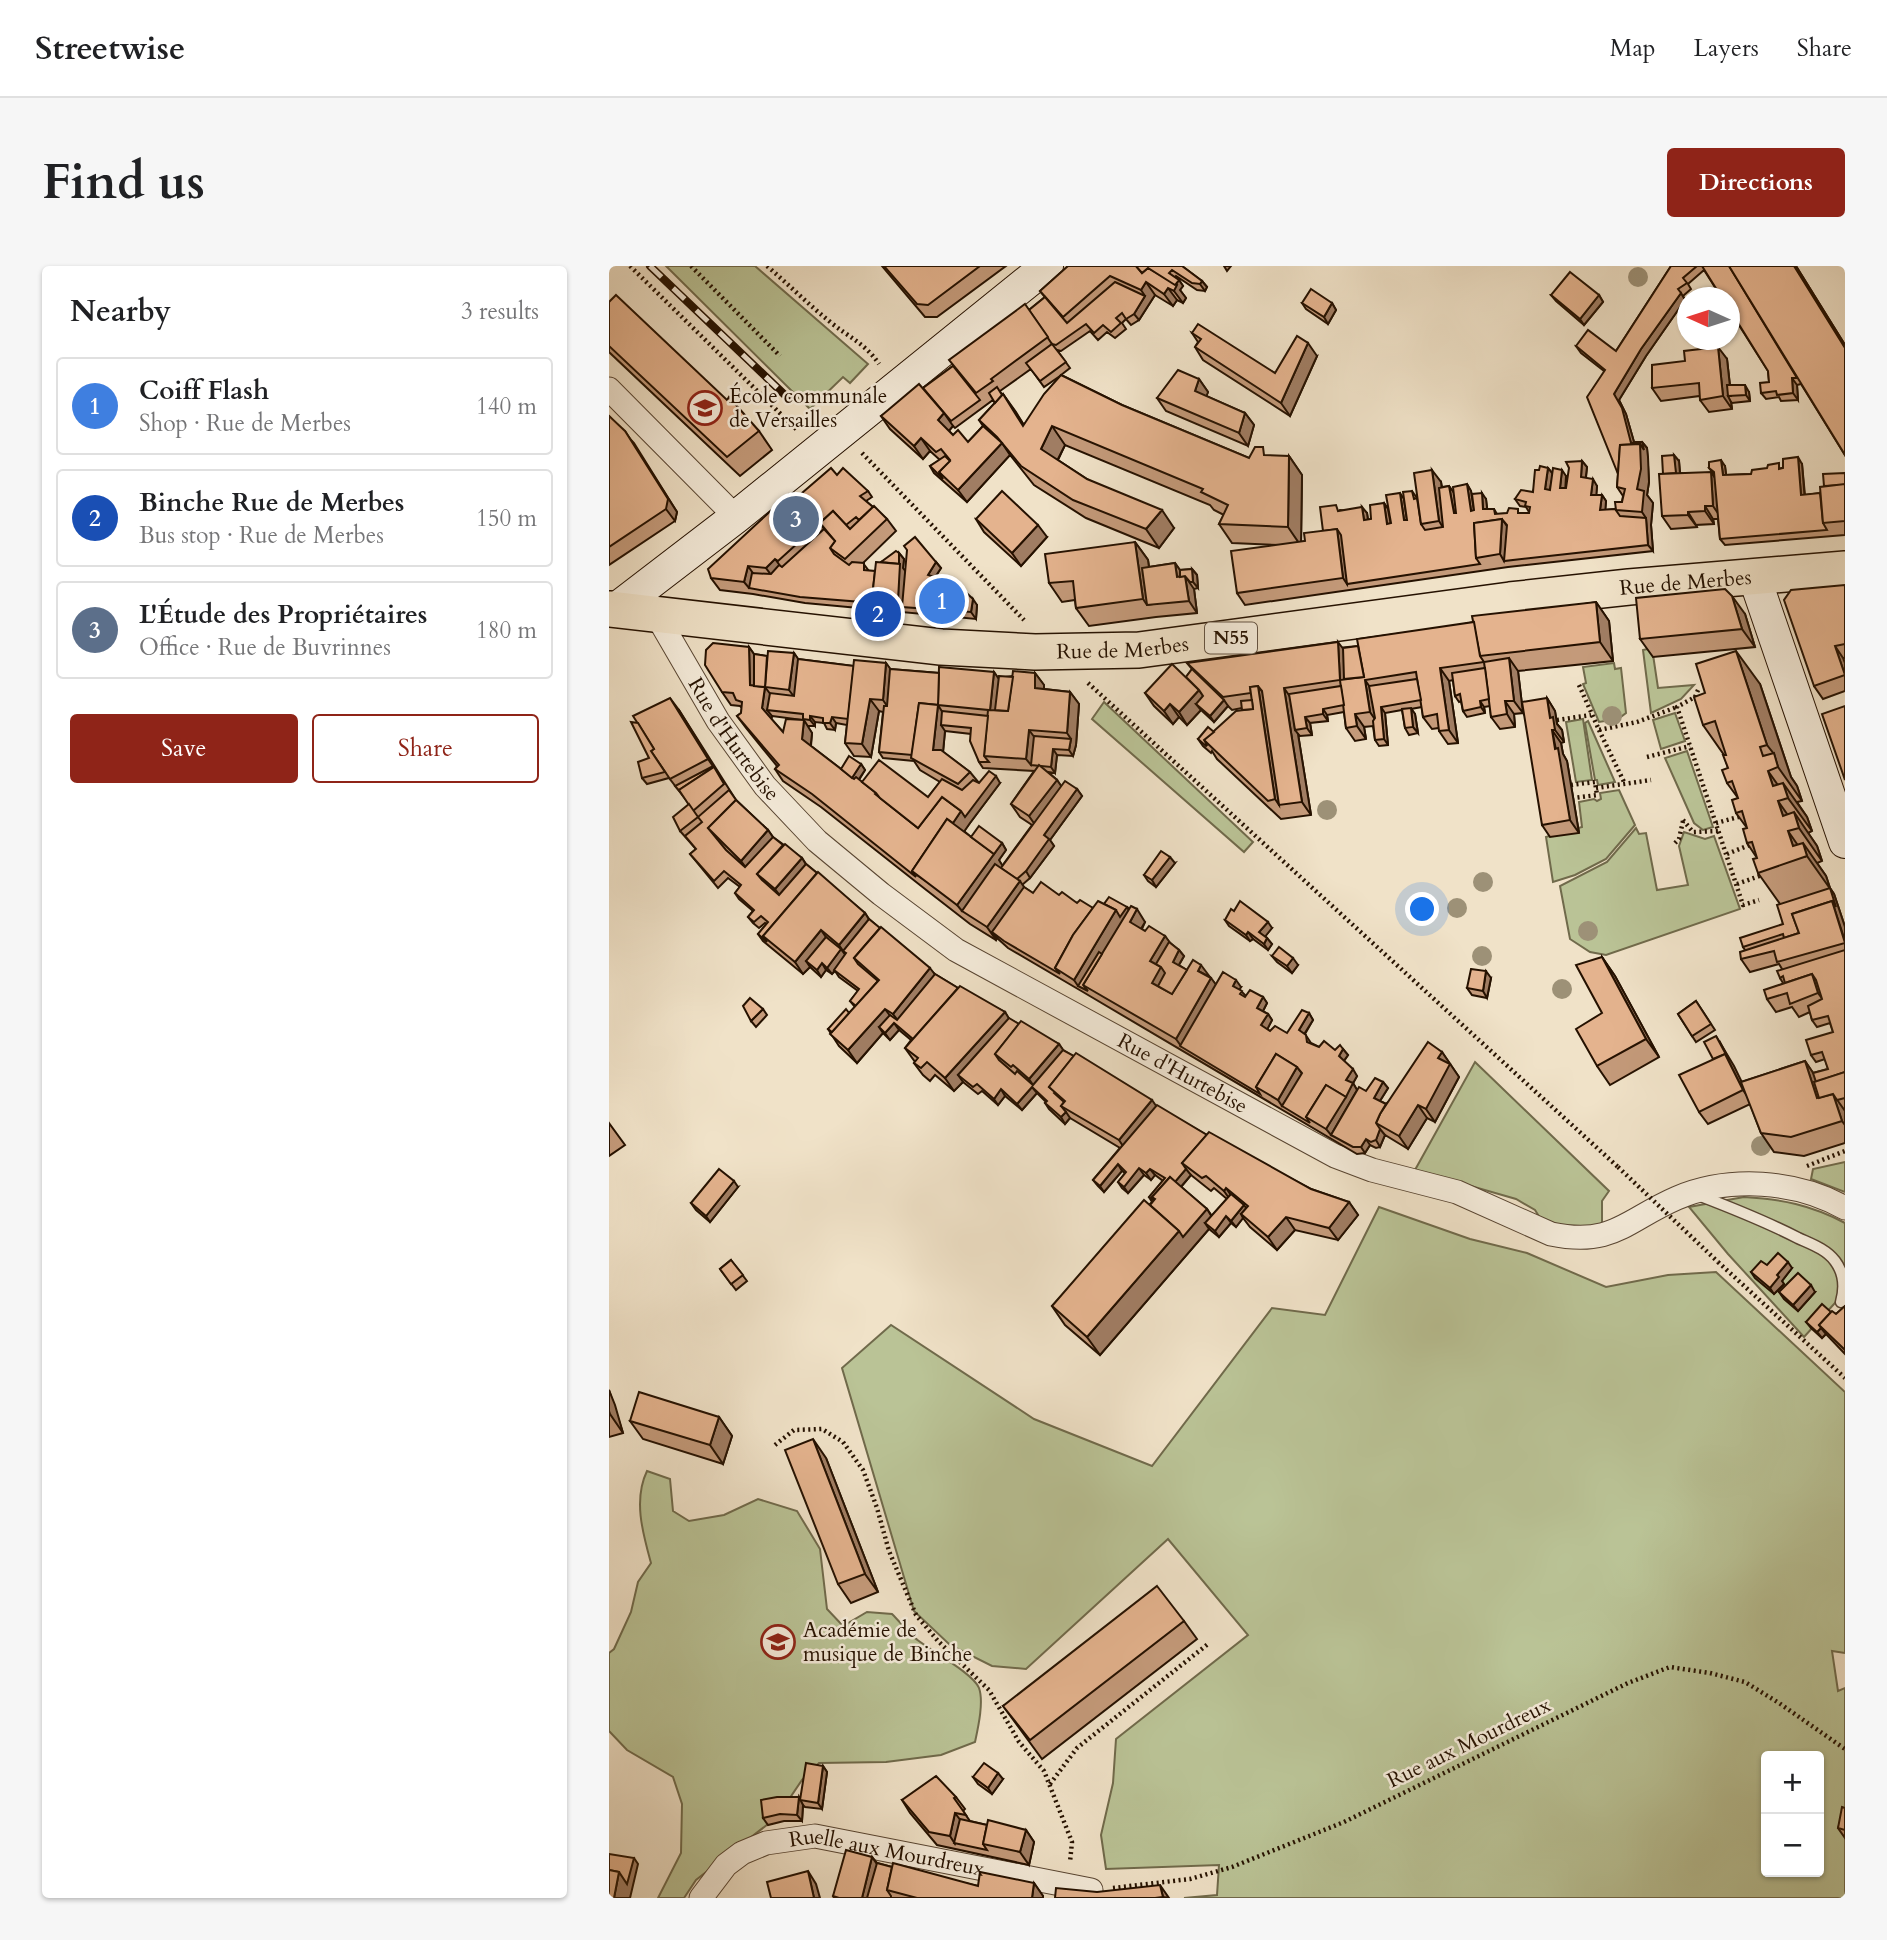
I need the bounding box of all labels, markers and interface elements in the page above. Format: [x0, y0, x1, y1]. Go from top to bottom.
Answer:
text: Streetwise [35, 26, 185, 71]
text: Map [1610, 32, 1656, 65]
text: Layers [1694, 32, 1759, 65]
text: Share [1797, 32, 1852, 65]
button: Directions [1667, 148, 1845, 217]
text: Find us [42, 149, 205, 216]
north arrow [1677, 287, 1740, 350]
text: Nearby [70, 291, 171, 332]
text: 3 results [461, 296, 539, 327]
text: Coiff Flash [139, 373, 269, 408]
place label: École communale de Versailles [729, 382, 887, 435]
school or university icon: École communale de Versailles [686, 389, 724, 427]
text: 1 [89, 391, 101, 422]
text: 140 m [476, 391, 537, 422]
text: Shop · Rue de Merbes [139, 408, 351, 439]
text: Binche Rue de Merbes [139, 485, 404, 520]
pin: 3 [773, 493, 819, 545]
text: 2 [89, 503, 101, 534]
text: 150 m [476, 503, 537, 534]
text: Bus stop · Rue de Merbes [139, 520, 384, 551]
street label: Rue de Merbes [1618, 562, 1753, 602]
pin: 1 [919, 575, 965, 627]
pin: 2 [855, 588, 901, 640]
text: L'Étude des Propriétaires [139, 597, 427, 632]
text: 3 [89, 615, 101, 646]
text: 180 m [476, 615, 537, 646]
road number: N55 [1205, 622, 1257, 654]
street label: Rue de Merbes [1056, 629, 1190, 666]
text: Office · Rue de Buvrinnes [139, 632, 391, 663]
street label: Rue d'Hurtebise [681, 672, 786, 807]
button: Save [70, 714, 298, 783]
button: Share [312, 714, 539, 783]
your location [1405, 892, 1439, 926]
street label: Rue d'Hurtebise [1112, 1026, 1253, 1120]
place label: Académie de musique de Binche [803, 1616, 972, 1669]
school or university icon: Académie de musique de Binche [759, 1623, 797, 1661]
street label: Rue aux Mourdreux [1382, 1691, 1556, 1795]
map controls [1761, 1751, 1824, 1877]
button: + [1761, 1751, 1824, 1814]
button: − [1761, 1814, 1824, 1877]
street label: Ruelle aux Mourdreux [787, 1822, 988, 1883]

